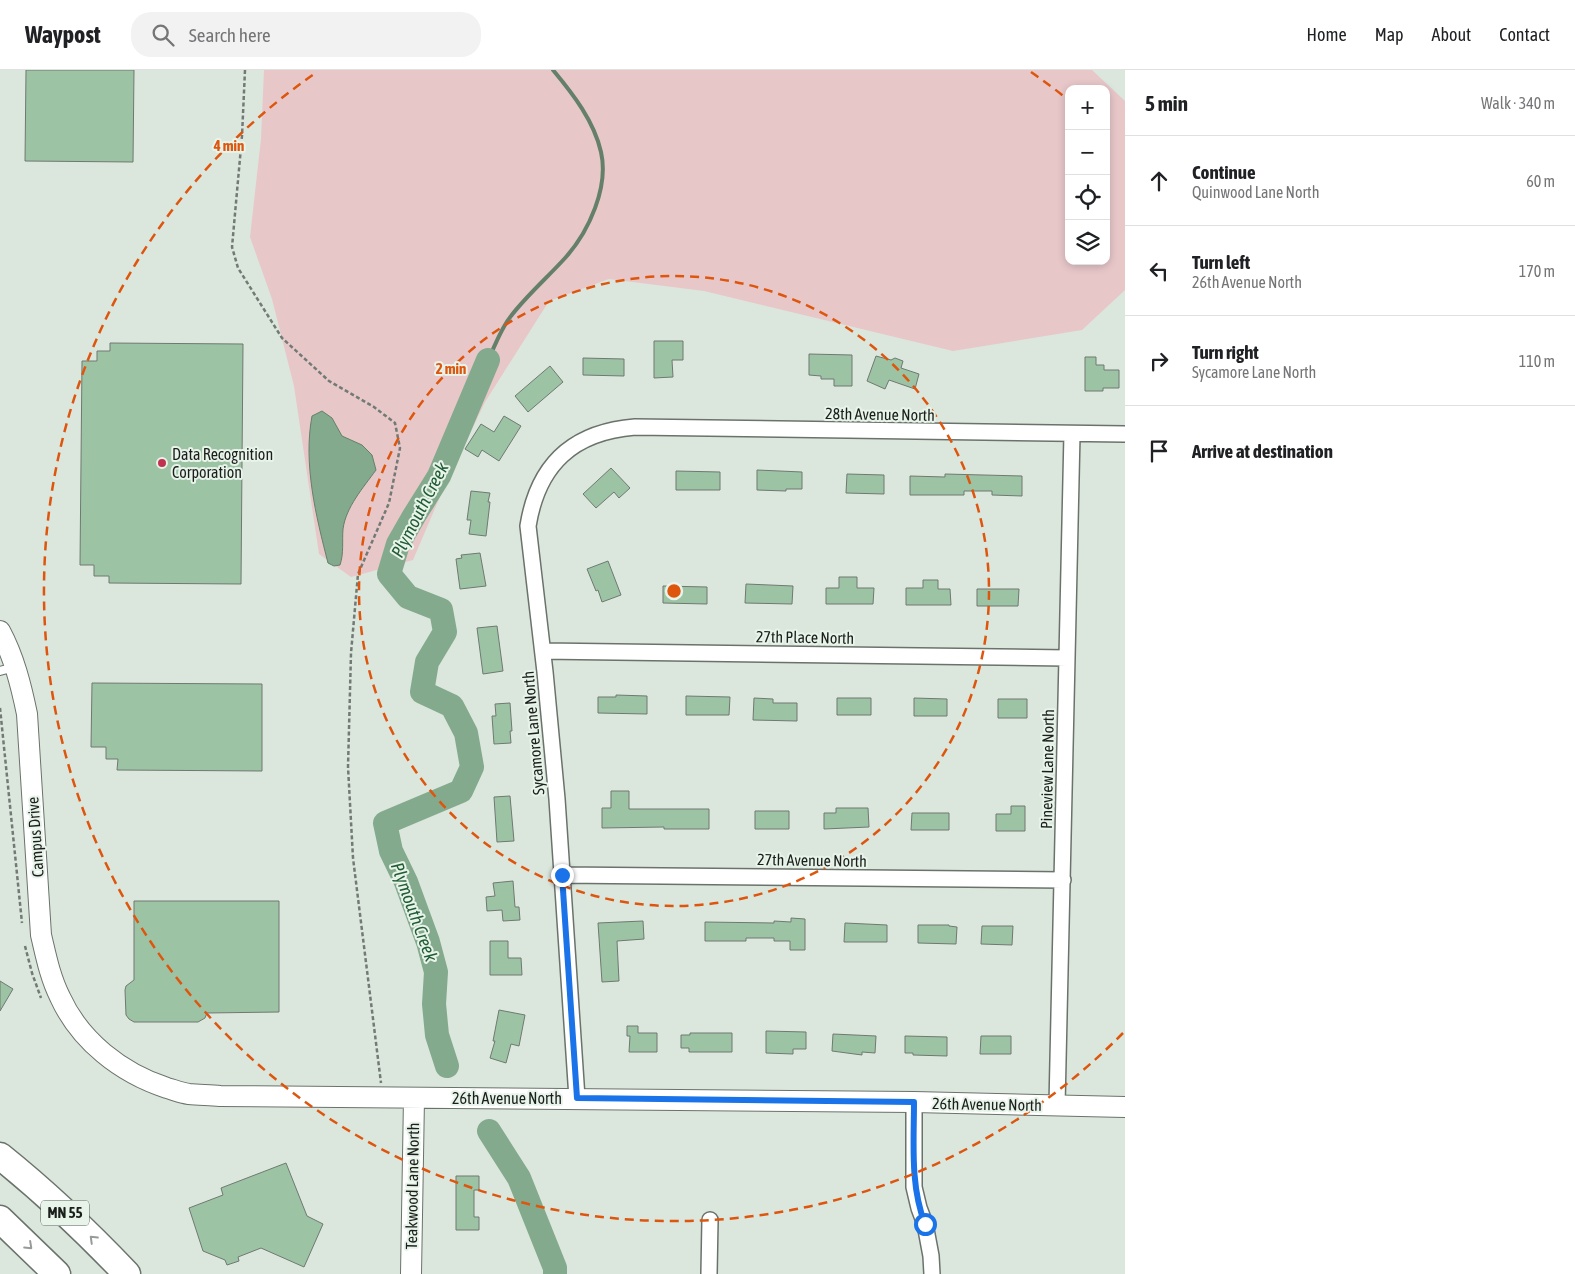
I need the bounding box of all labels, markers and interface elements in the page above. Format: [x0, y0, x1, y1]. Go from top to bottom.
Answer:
search box [131, 12, 481, 57]
text: Waypost [25, 21, 101, 48]
icon: search [149, 21, 177, 49]
text: Search here [189, 24, 271, 46]
text: Home [1307, 24, 1347, 45]
text: Map [1375, 24, 1404, 45]
text: About [1432, 24, 1471, 45]
text: Contact [1499, 24, 1550, 45]
map controls [1065, 85, 1110, 265]
button: + [1065, 85, 1110, 130]
text: 5 min [1145, 91, 1188, 115]
text: Walk · 340 m [1481, 94, 1555, 112]
button: − [1065, 130, 1110, 175]
text: 4 min [213, 137, 244, 154]
text: Continue [1192, 161, 1256, 183]
icon: ahead [1145, 167, 1173, 195]
text: 60 m [1526, 172, 1555, 190]
button: locate [1065, 175, 1110, 220]
text: Quinwood Lane North [1192, 183, 1319, 201]
button: layers [1065, 220, 1110, 265]
text: Turn left [1192, 251, 1250, 273]
icon: left [1145, 257, 1173, 285]
text: 170 m [1519, 262, 1555, 280]
text: 26th Avenue North [1192, 273, 1302, 291]
text: Turn right [1192, 341, 1259, 363]
icon: right [1145, 347, 1173, 375]
text: 110 m [1519, 352, 1555, 370]
text: 2 min [436, 360, 466, 377]
text: Sycamore Lane North [1192, 363, 1316, 381]
street label: 28th Avenue North [825, 404, 935, 424]
icon: arrive [1145, 437, 1173, 465]
text: Arrive at destination [1192, 440, 1333, 462]
place label: Data Recognition Corporation [172, 445, 273, 482]
marker: Data Recognition Corporation [156, 457, 168, 469]
water label: Plymouth Creek [387, 458, 453, 561]
centre of rings [665, 582, 683, 600]
street label: 27th Place North [756, 627, 854, 647]
street label: Sycamore Lane North [519, 670, 548, 796]
street label: Pineview Lane North [1037, 709, 1057, 829]
street label: Campus Drive [23, 796, 48, 878]
street label: 27th Avenue North [757, 850, 867, 870]
water label: Plymouth Creek [387, 859, 443, 965]
route end [551, 864, 574, 887]
street label: 26th Avenue North [452, 1089, 562, 1107]
street label: 26th Avenue North [932, 1094, 1042, 1114]
street label: Teakwood Lane North [402, 1122, 422, 1250]
road number: MN 55 [41, 1200, 89, 1226]
route start [914, 1213, 937, 1236]
one-way arrow [90, 1236, 99, 1245]
one-way arrow [23, 1240, 32, 1249]

